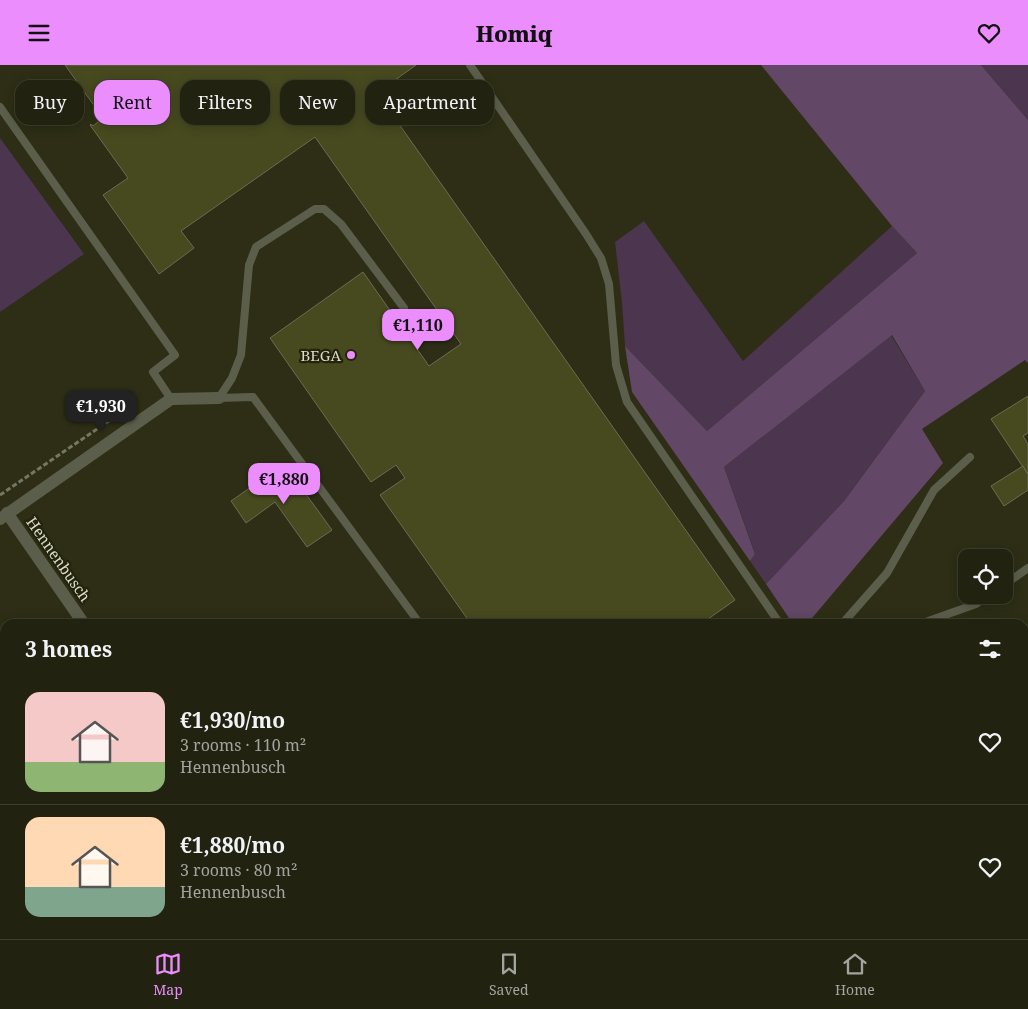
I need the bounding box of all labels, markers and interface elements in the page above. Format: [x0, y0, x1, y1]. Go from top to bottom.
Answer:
text: Homiq [476, 18, 552, 48]
icon: menu [25, 19, 53, 47]
icon: heart [975, 19, 1003, 47]
chip: Buy [15, 80, 84, 125]
chip: Rent [94, 80, 170, 125]
chip: Filters [180, 80, 270, 125]
chip: New [280, 80, 355, 125]
chip: Apartment [365, 80, 494, 125]
pin: €1,110 [377, 309, 459, 351]
text: €1,110 [393, 314, 443, 336]
place label: BEGA [301, 345, 341, 365]
marker: BEGA [345, 349, 357, 361]
pin: €1,930 [60, 389, 142, 432]
text: €1,930 [76, 395, 126, 417]
pin: €1,880 [243, 463, 325, 505]
text: €1,880 [259, 468, 309, 490]
street label: Hennenbusch [22, 513, 96, 606]
map controls [958, 549, 1013, 604]
button: locate [958, 549, 1013, 604]
text: 3 homes [25, 635, 112, 663]
icon: filters [976, 635, 1004, 663]
text: €1,930/mo [180, 706, 285, 734]
icon: home [65, 712, 125, 772]
icon: heart [976, 728, 1004, 756]
text: 3 rooms · 110 m² [180, 734, 306, 756]
text: Hennenbusch [180, 756, 286, 778]
text: €1,880/mo [180, 831, 285, 859]
icon: home [65, 837, 125, 897]
icon: heart [976, 853, 1004, 881]
text: 3 rooms · 80 m² [180, 859, 297, 881]
text: Hennenbusch [180, 881, 286, 903]
tab: Map [153, 950, 183, 999]
tab: Saved [489, 950, 529, 999]
tab: Home [835, 950, 875, 999]

